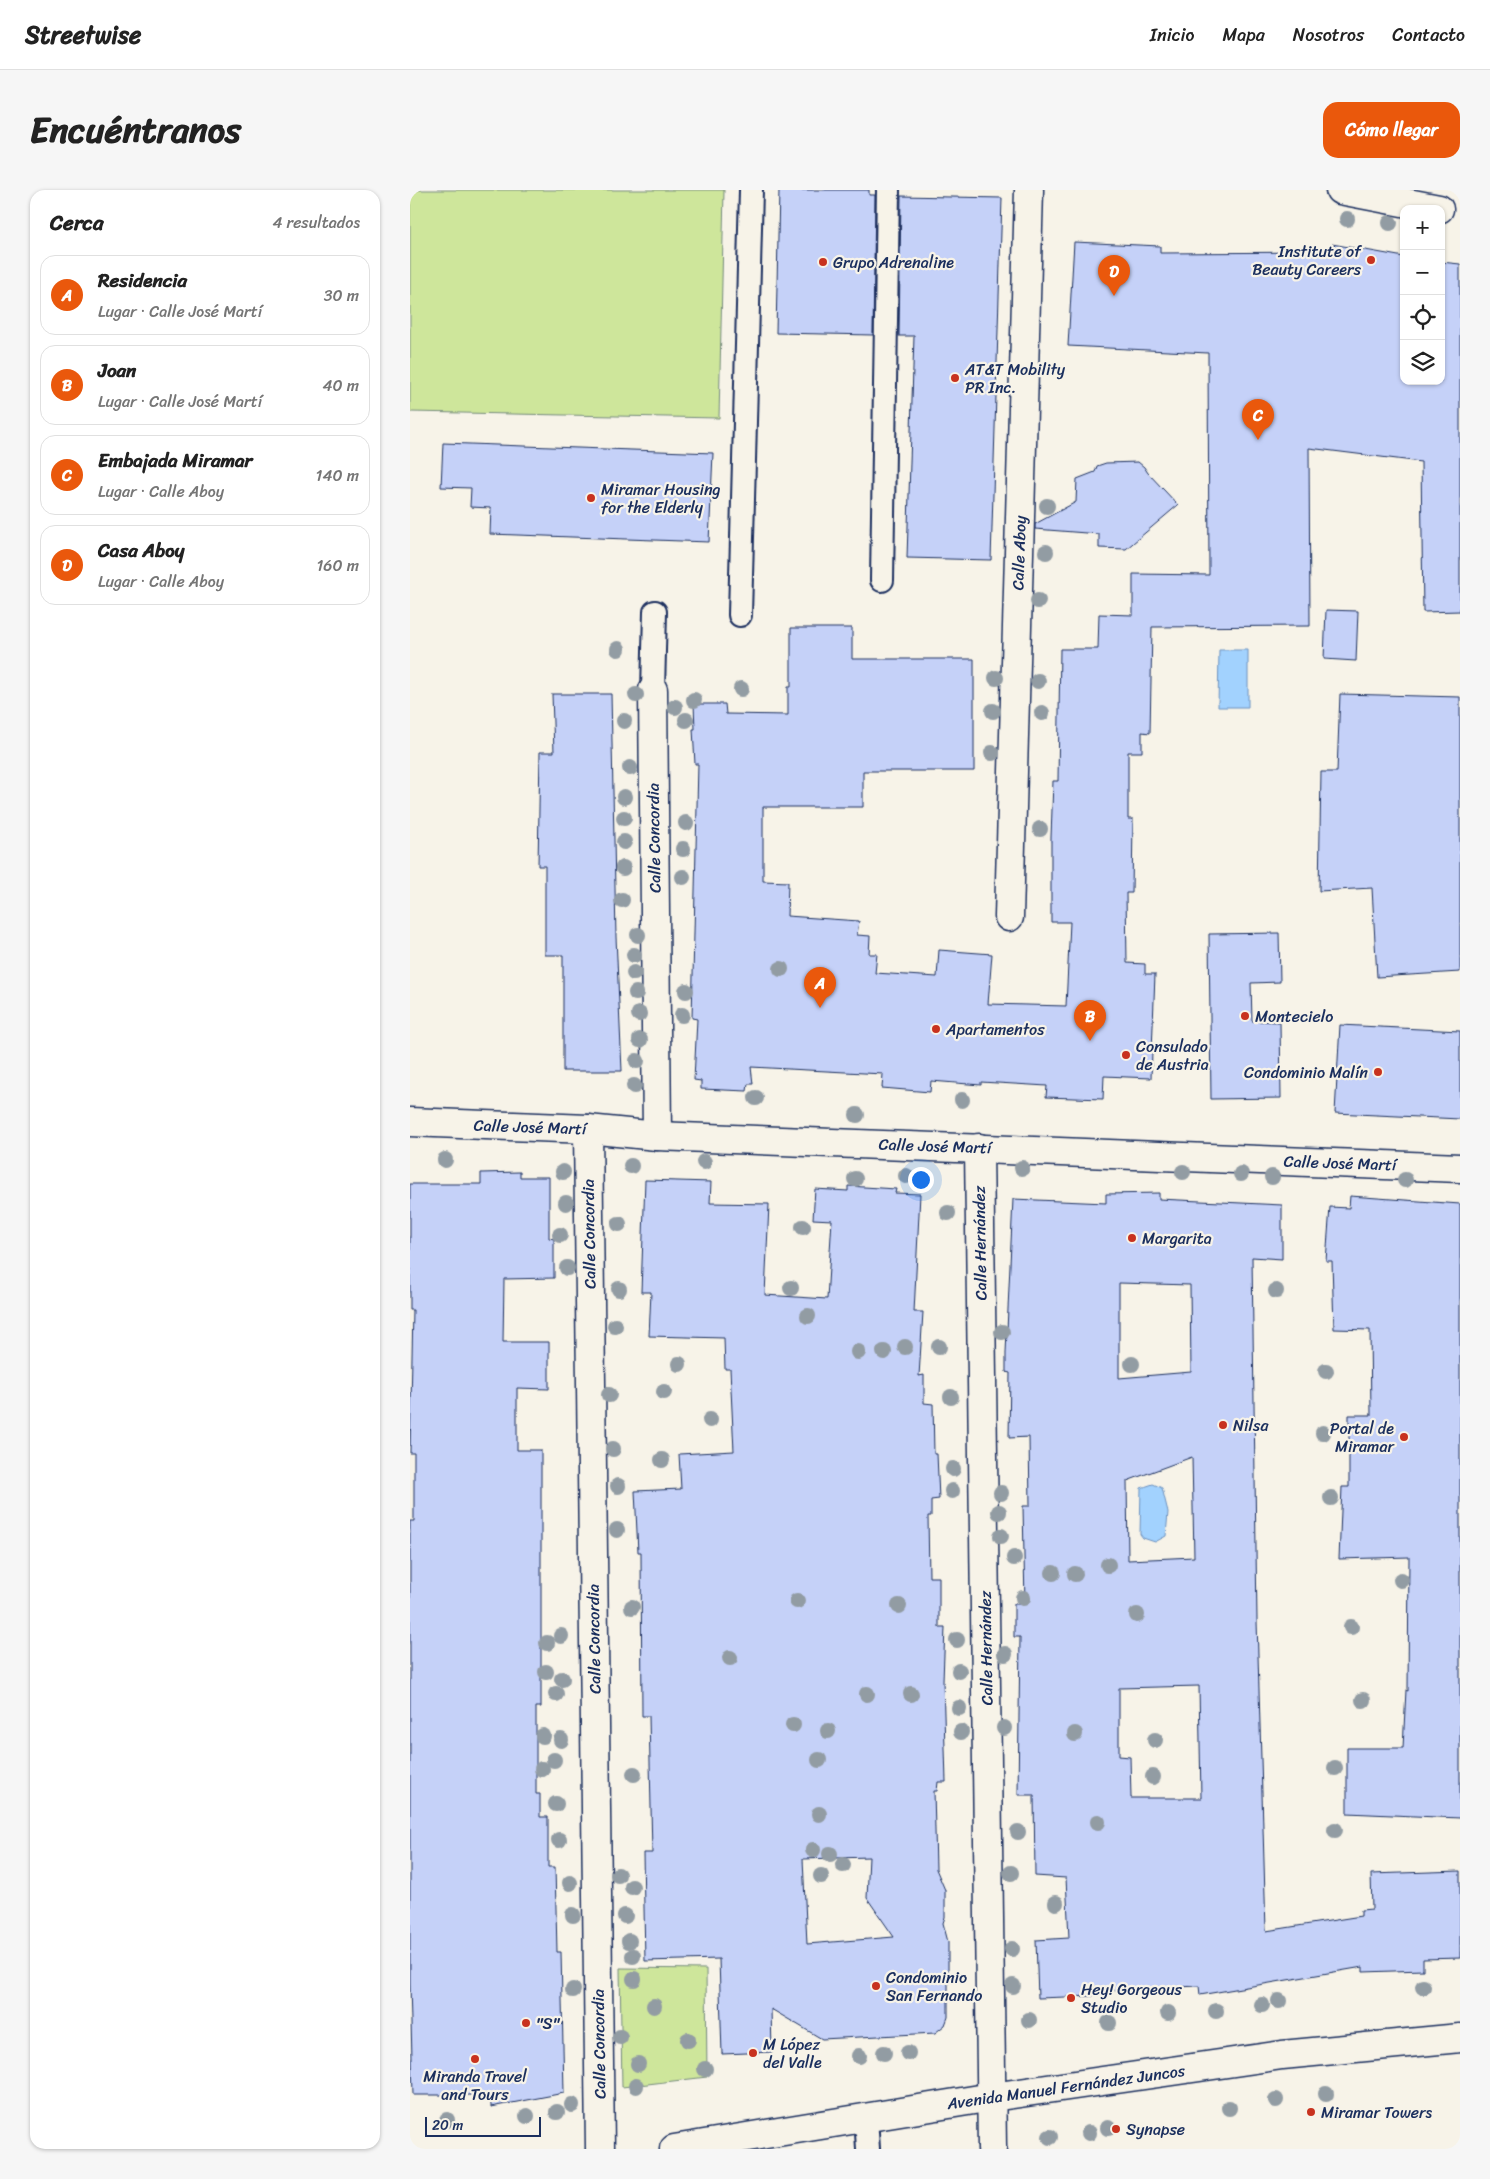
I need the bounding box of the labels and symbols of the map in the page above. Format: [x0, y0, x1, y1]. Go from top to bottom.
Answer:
place label: Institute of Beauty Careers [1252, 237, 1363, 284]
place label: Grupo Adrenaline [833, 248, 954, 277]
marker: Institute of Beauty Careers [1365, 254, 1377, 266]
pin: D [1098, 255, 1130, 296]
marker: Grupo Adrenaline [817, 256, 829, 268]
place label: AT&T Mobility PR Inc. [964, 355, 1066, 402]
marker: AT&T Mobility PR Inc. [949, 372, 961, 384]
pin: C [1242, 399, 1274, 440]
place label: Miramar Housing for the Elderly [601, 475, 721, 522]
marker: Miramar Housing for the Elderly [585, 492, 597, 504]
street label: Calle Aboy [1003, 514, 1035, 591]
street label: Calle Concordia [639, 783, 669, 893]
pin: A [804, 967, 836, 1008]
pin: B [1074, 1000, 1106, 1041]
place label: Montecielo [1255, 1002, 1333, 1031]
marker: Montecielo [1239, 1010, 1251, 1022]
place label: Apartamentos [945, 1015, 1045, 1044]
marker: Apartamentos [930, 1023, 942, 1035]
place label: Consulado de Austria [1136, 1032, 1209, 1079]
marker: Consulado de Austria [1120, 1049, 1132, 1061]
place label: Condominio Malín [1244, 1058, 1368, 1087]
marker: Condominio Malín [1372, 1066, 1384, 1078]
street label: Calle José Martí [473, 1111, 589, 1144]
street label: Calle José Martí [878, 1130, 994, 1163]
street label: Calle José Martí [1283, 1147, 1399, 1180]
your location [908, 1167, 934, 1193]
street label: Calle Concordia [574, 1179, 604, 1289]
street label: Calle Hernández [964, 1185, 995, 1301]
place label: Margarita [1142, 1224, 1212, 1253]
marker: Margarita [1126, 1232, 1138, 1244]
place label: Nilsa [1233, 1411, 1269, 1440]
place label: Portal de Miramar [1330, 1414, 1395, 1461]
marker: Nilsa [1217, 1419, 1229, 1431]
marker: Portal de Miramar [1398, 1431, 1410, 1443]
street label: Calle Concordia [579, 1584, 609, 1694]
street label: Calle Hernández [970, 1590, 1001, 1706]
place label: Condominio San Fernando [886, 1963, 982, 2010]
place label: Hey! Gorgeous Studio [1081, 1975, 1182, 2022]
marker: Condominio San Fernando [870, 1980, 882, 1992]
street label: Calle Concordia [584, 1989, 614, 2099]
marker: Hey! Gorgeous Studio [1065, 1992, 1077, 2004]
place label: "S" [536, 2009, 561, 2038]
marker: "S" [520, 2017, 532, 2029]
place label: M López del Valle [763, 2030, 822, 2077]
marker: M López del Valle [747, 2047, 759, 2059]
marker: Miranda Travel and Tours [469, 2053, 481, 2065]
street label: Avenida Manuel Fernández Juncos [944, 2056, 1187, 2118]
place label: Miranda Travel and Tours [423, 2062, 527, 2109]
place label: Miramar Towers [1321, 2098, 1433, 2127]
marker: Miramar Towers [1305, 2106, 1317, 2118]
scale bar [425, 2114, 541, 2137]
place label: Synapse [1126, 2115, 1185, 2144]
marker: Synapse [1110, 2123, 1122, 2135]

